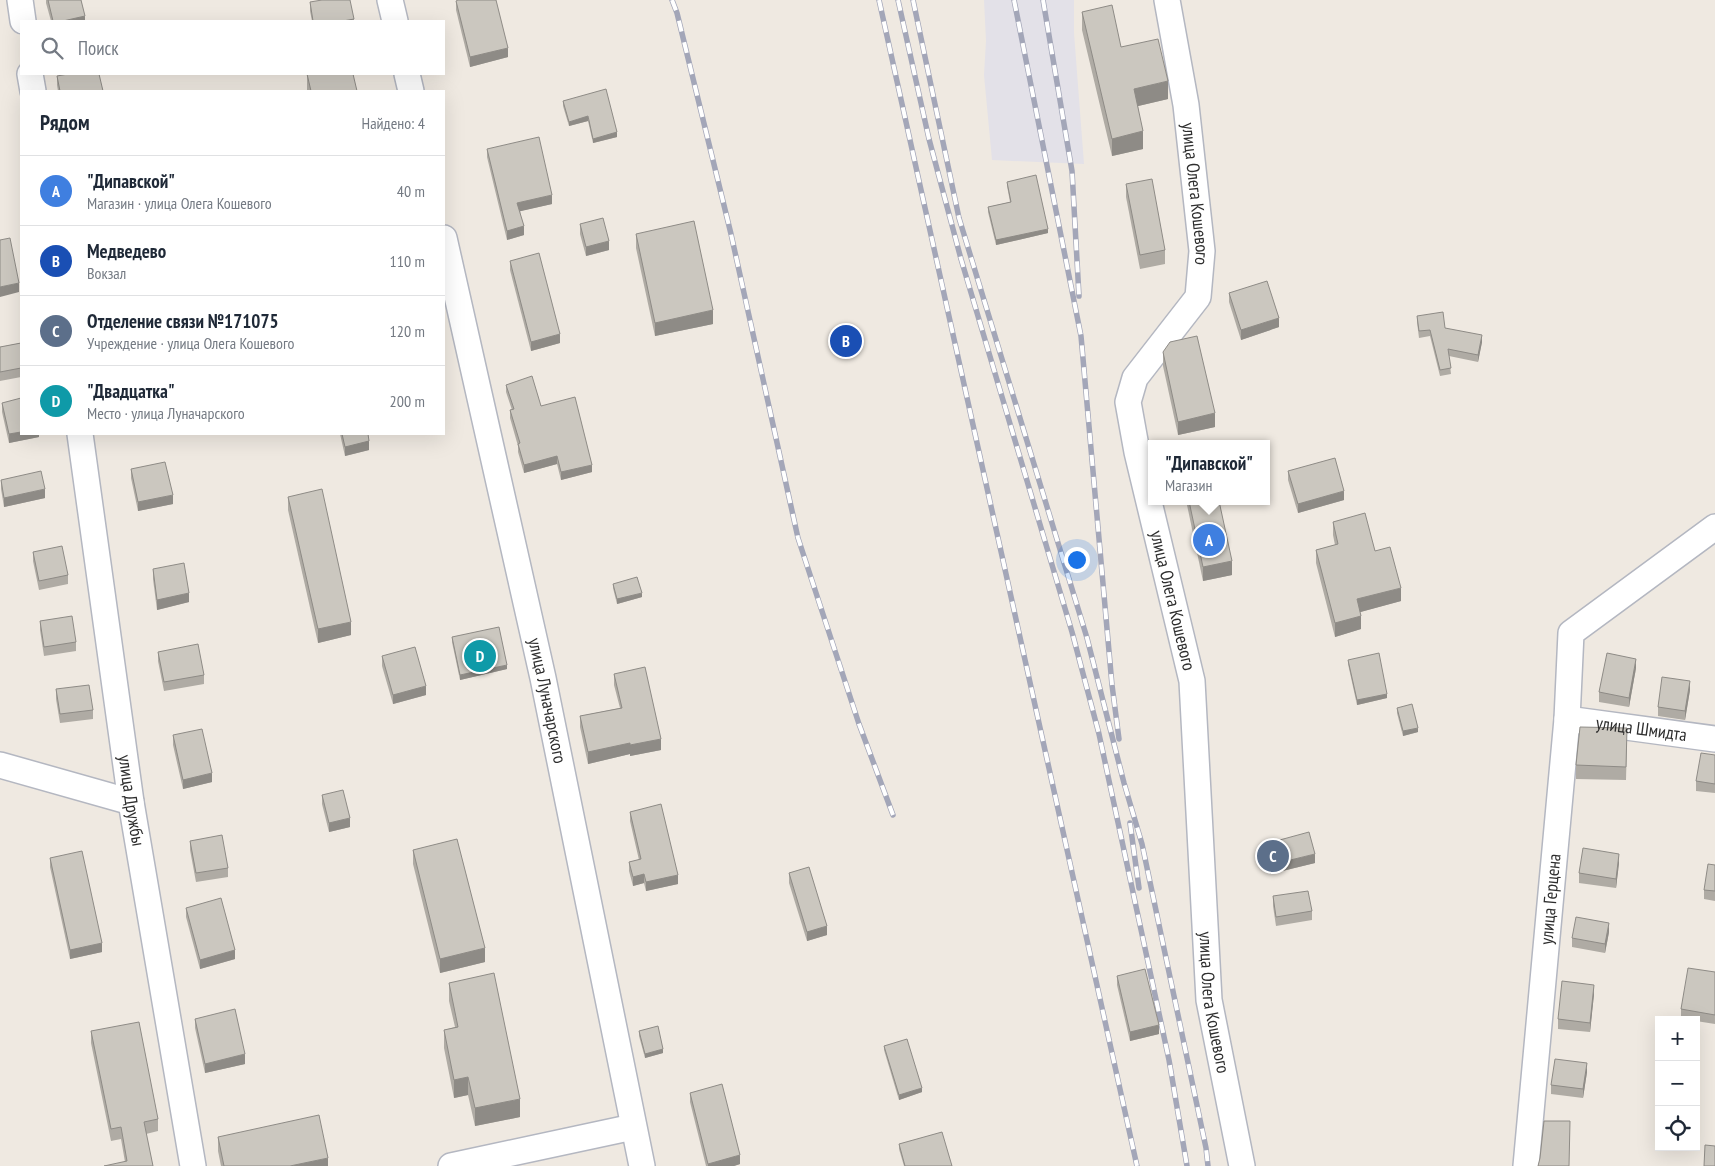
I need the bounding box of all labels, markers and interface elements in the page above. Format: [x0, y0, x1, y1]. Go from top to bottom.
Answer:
search box [20, 20, 445, 75]
icon: search [38, 34, 66, 62]
text: Поиск [78, 36, 119, 60]
text: Рядом [40, 109, 90, 136]
text: Найдено: 4 [362, 113, 425, 133]
street label: улица Олега Кошевого [1177, 121, 1214, 266]
text: "Дипавской" [87, 169, 175, 193]
text: A [52, 181, 60, 201]
text: 40 m [397, 181, 425, 201]
text: Магазин · улица Олега Кошевого [87, 193, 272, 213]
text: Медведево [87, 239, 166, 263]
text: B [52, 251, 60, 271]
text: 110 m [390, 251, 425, 271]
text: Вокзал [87, 263, 126, 283]
text: Отделение связи №171075 [87, 309, 279, 333]
text: C [52, 321, 60, 341]
text: 120 m [390, 321, 425, 341]
pin: B [830, 322, 862, 360]
text: Учреждение · улица Олега Кошевого [87, 333, 294, 353]
text: "Двадцатка" [87, 379, 175, 403]
text: D [52, 391, 60, 411]
text: 200 m [390, 391, 425, 411]
text: Место · улица Луначарского [87, 403, 245, 423]
popup [1148, 440, 1270, 505]
text: "Дипавской" [1165, 451, 1253, 475]
text: Магазин [1165, 475, 1212, 495]
pin: A [1193, 521, 1225, 559]
street label: улица Олега Кошевого [1145, 528, 1201, 673]
your location [1064, 547, 1090, 573]
street label: улица Луначарского [523, 635, 572, 766]
pin: D [464, 637, 496, 675]
street label: улица Шмидта [1594, 711, 1688, 746]
street label: улица Дружбы [114, 753, 150, 848]
pin: C [1257, 837, 1289, 875]
street label: улица Герцена [1534, 853, 1566, 946]
street label: улица Олега Кошевого [1194, 931, 1235, 1075]
map controls [1655, 1016, 1700, 1151]
button: + [1655, 1016, 1700, 1061]
button: − [1655, 1061, 1700, 1106]
button: locate [1655, 1106, 1700, 1151]

